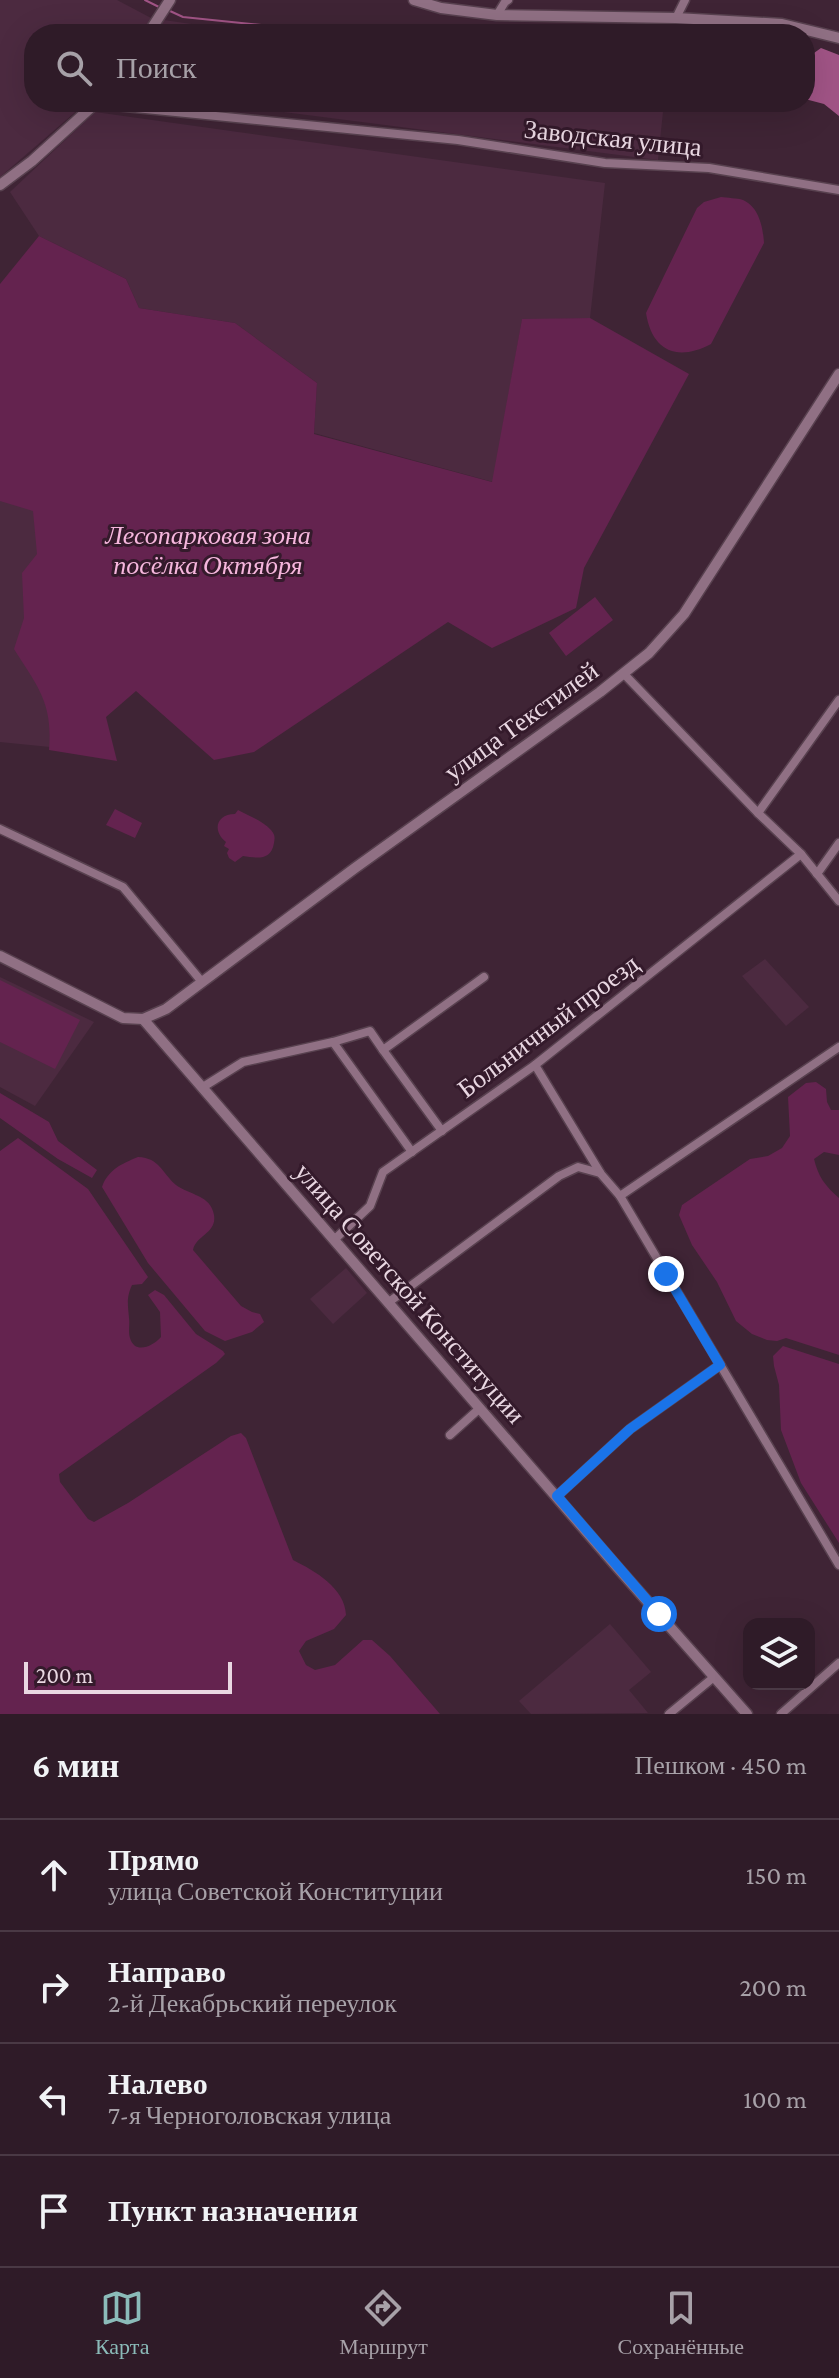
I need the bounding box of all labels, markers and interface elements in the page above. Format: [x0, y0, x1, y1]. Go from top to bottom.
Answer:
search box [24, 24, 815, 112]
icon: search [52, 46, 96, 90]
text: Поиск [116, 51, 197, 84]
street label: Заводская улица [523, 115, 704, 162]
park label: Лесопарковая зона посёлка Октября [104, 521, 311, 580]
street label: улица Текстилей [439, 656, 604, 787]
street label: Больничный проезд [452, 949, 644, 1104]
street label: улица Советской Конституции [289, 1157, 530, 1429]
route end [648, 1256, 684, 1292]
route start [641, 1596, 677, 1632]
map controls [743, 1618, 815, 1690]
button: layers [743, 1618, 815, 1690]
scale bar [24, 1658, 232, 1694]
text: 200 m [36, 1663, 93, 1688]
text: 6 мин [32, 1747, 119, 1784]
text: Пешком · 450 m [635, 1751, 807, 1780]
text: Прямо [108, 1843, 199, 1876]
icon: ahead [32, 1853, 76, 1897]
text: 150 m [746, 1861, 807, 1890]
text: улица Советской Конституции [108, 1877, 443, 1906]
text: Направо [108, 1955, 226, 1988]
icon: right [32, 1965, 76, 2009]
text: 200 m [739, 1973, 807, 2002]
text: 2-й Декабрьский переулок [108, 1989, 397, 2018]
text: Налево [108, 2067, 208, 2100]
icon: left [32, 2077, 76, 2121]
text: 100 m [743, 2085, 807, 2114]
text: 7-я Черноголовская улица [108, 2101, 391, 2130]
icon: arrive [32, 2189, 76, 2233]
text: Пункт назначения [108, 2194, 358, 2227]
tab: Карта [95, 2286, 149, 2360]
tab: Маршрут [339, 2286, 428, 2360]
tab: Сохранённые [618, 2286, 744, 2360]

